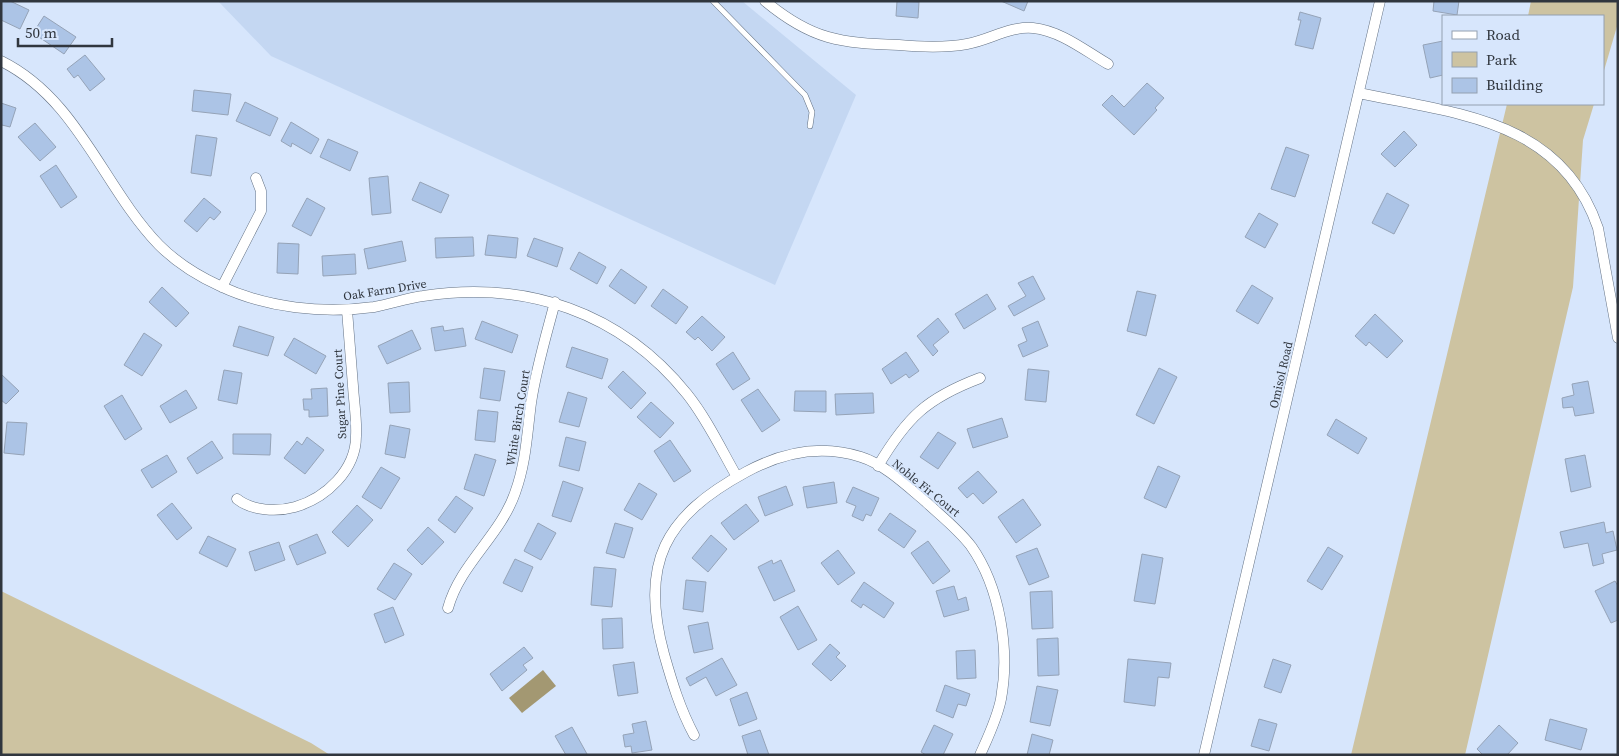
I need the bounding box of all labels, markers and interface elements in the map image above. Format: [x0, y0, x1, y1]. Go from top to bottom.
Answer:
scale bar [18, 15, 111, 47]
legend [1442, 15, 1604, 105]
text: 50 m [25, 22, 57, 43]
text: Road [1486, 24, 1520, 45]
text: Park [1486, 49, 1518, 70]
text: Building [1486, 74, 1543, 95]
street label: Oak Farm Drive [342, 276, 428, 304]
street label: Omisol Road [1266, 340, 1296, 410]
street label: Sugar Pine Court [330, 349, 350, 439]
street label: White Birch Court [502, 369, 534, 467]
street label: Noble Fir Court [889, 456, 963, 520]

